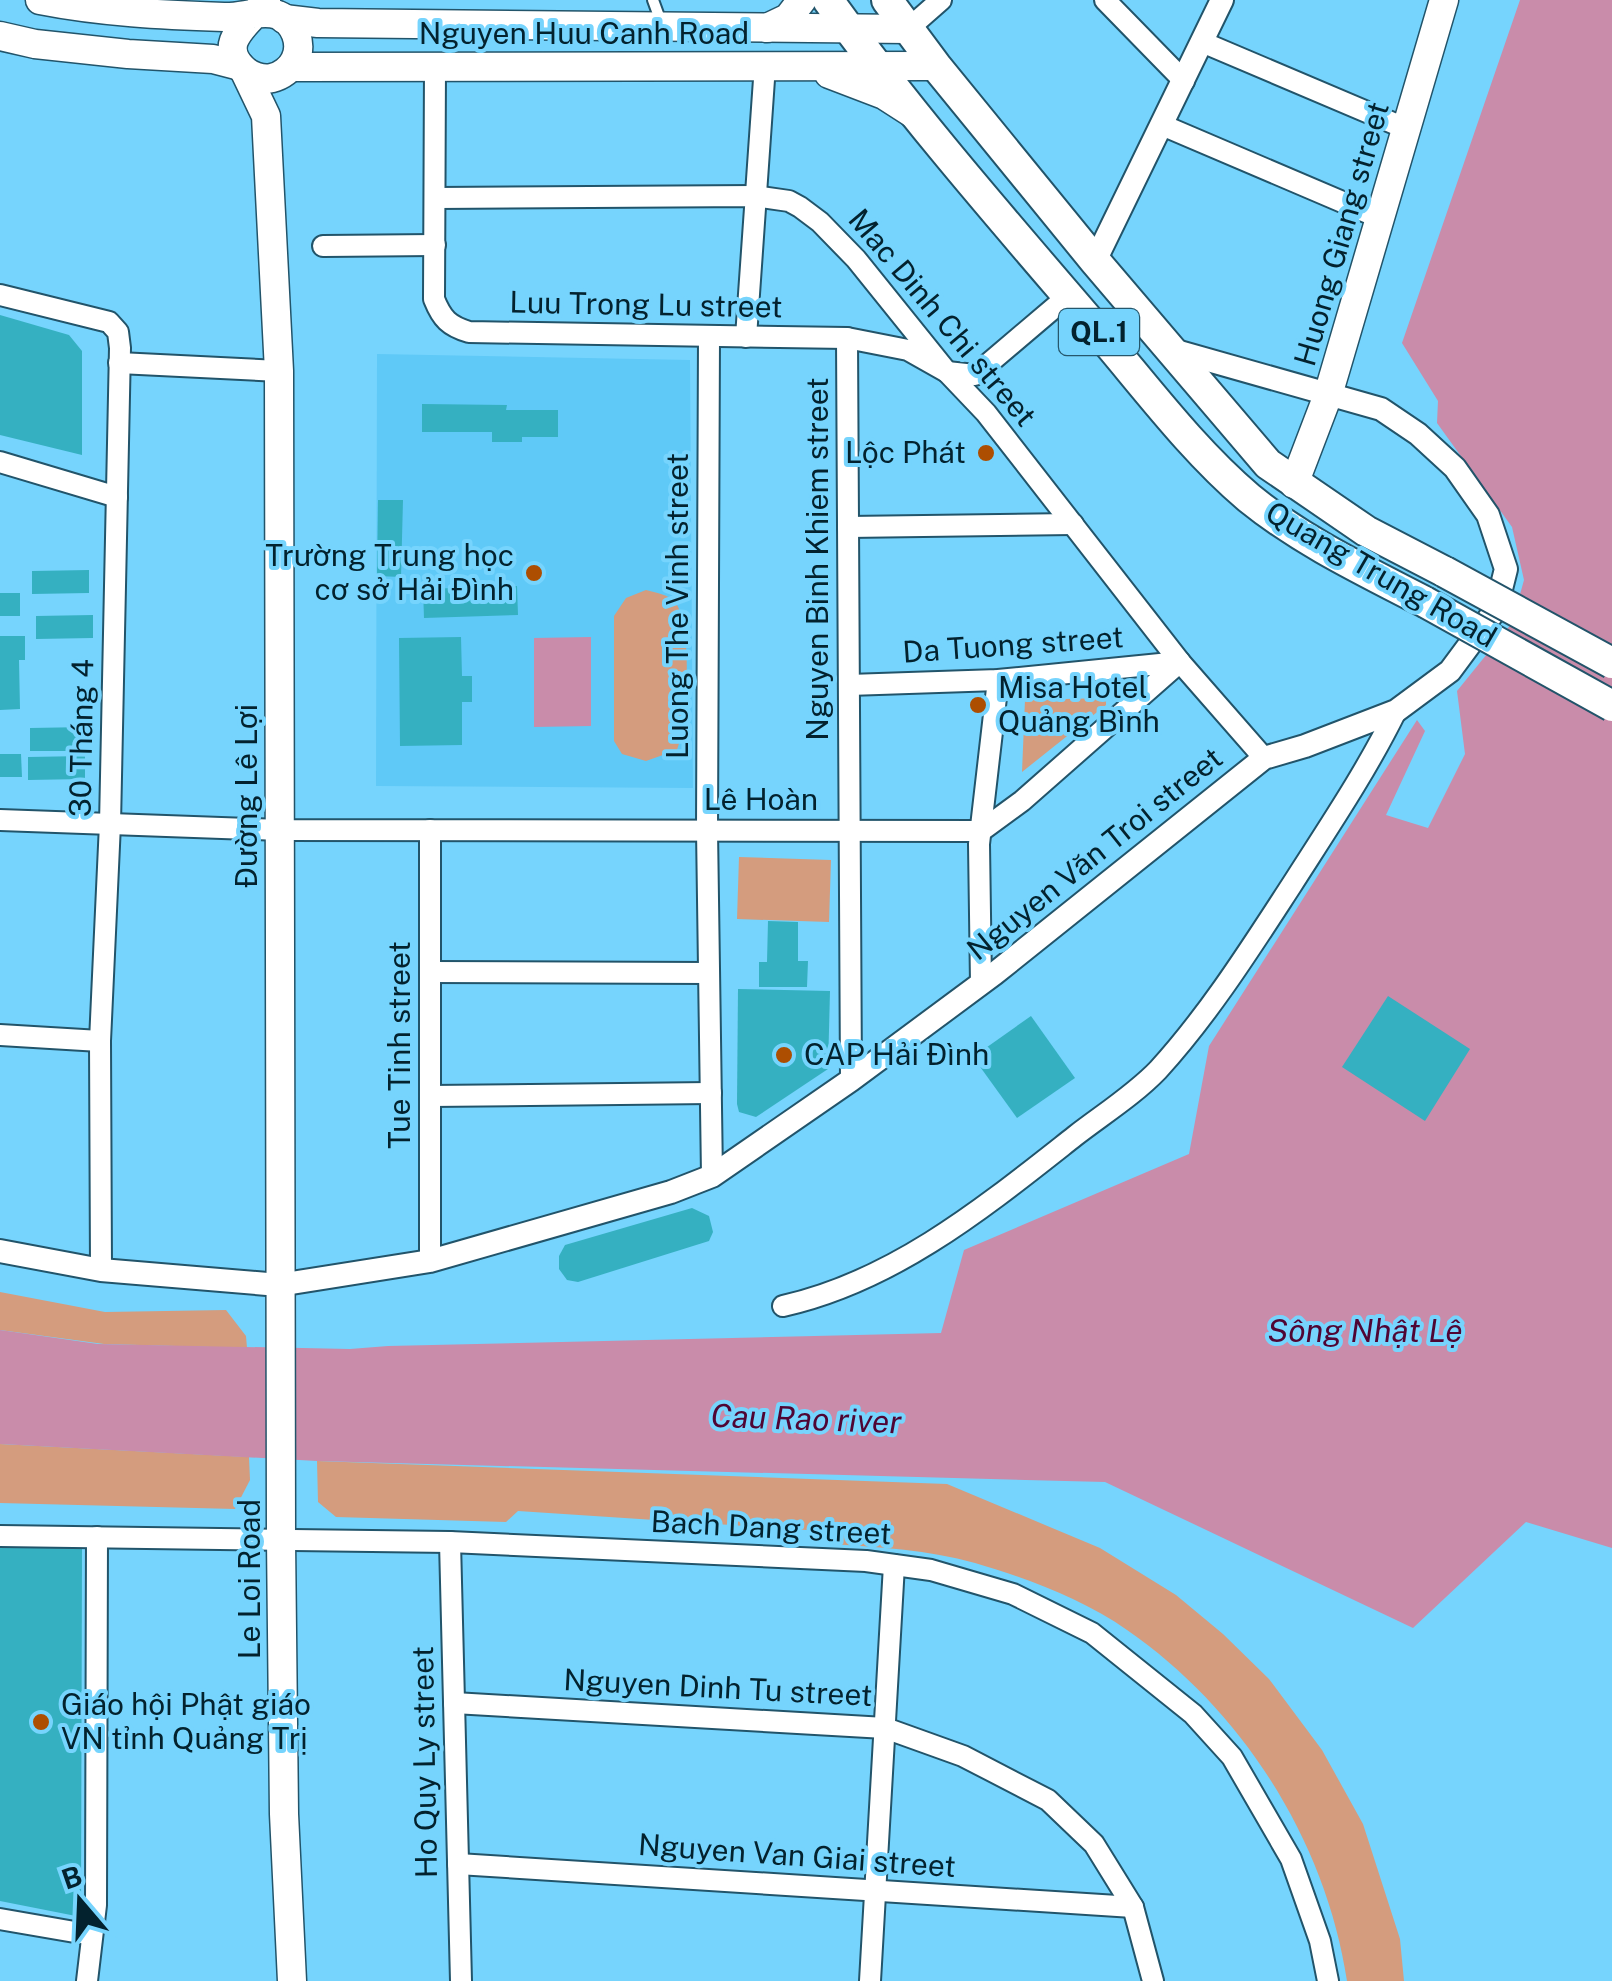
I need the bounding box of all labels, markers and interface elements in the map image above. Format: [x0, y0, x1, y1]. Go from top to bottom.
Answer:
street label: Nguyen Huu Canh Road [419, 15, 749, 51]
street label: Huong Giang street [1286, 98, 1396, 370]
street label: Mac Dinh Chi street [841, 201, 1044, 433]
street label: Luu Trong Lu street [509, 284, 783, 324]
road number: QL.1 [1059, 309, 1139, 355]
street label: Nguyen Binh Khiem street [799, 377, 835, 741]
place label: Lộc Phát [845, 434, 966, 470]
marker: Lộc Phát [975, 442, 997, 464]
street label: Luong The Vinh street [659, 453, 695, 759]
street label: Quang Trung Road [1260, 493, 1503, 655]
place label: Trường Trung học cơ sở Hải Đình [265, 537, 514, 607]
marker: Trường Trung học cơ sở Hải Đình [523, 562, 545, 584]
street label: Da Tuong street [901, 618, 1125, 670]
street label: 30 Tháng 4 [62, 659, 100, 817]
place label: Misa Hotel Quảng Bình [998, 669, 1160, 739]
marker: Misa Hotel Quảng Bình [967, 694, 989, 716]
street label: Đường Lê Lợi [228, 704, 264, 888]
street label: Nguyen Văn Troi street [960, 739, 1229, 967]
street label: Lê Hoàn [704, 781, 818, 817]
street label: Tue Tinh street [381, 941, 417, 1149]
place label: CAP Hải Đình [804, 1036, 989, 1072]
marker: CAP Hải Đình [773, 1044, 795, 1066]
water label: Sông Nhật Lệ [1267, 1312, 1463, 1349]
water label: Cau Rao river [710, 1397, 903, 1440]
street label: Le Loi Road [231, 1499, 267, 1659]
street label: Bach Dang street [650, 1503, 892, 1551]
street label: Ho Quy Ly street [404, 1646, 444, 1878]
street label: Nguyen Dinh Tu street [563, 1661, 874, 1713]
place label: Giáo hội Phật giáo VN tỉnh Quảng Trị [61, 1686, 311, 1756]
marker: Giáo hội Phật giáo VN tỉnh Quảng Trị [30, 1711, 52, 1733]
street label: Nguyen Van Giai street [637, 1826, 957, 1884]
north arrow [30, 1851, 130, 1951]
text: B [57, 1858, 86, 1896]

